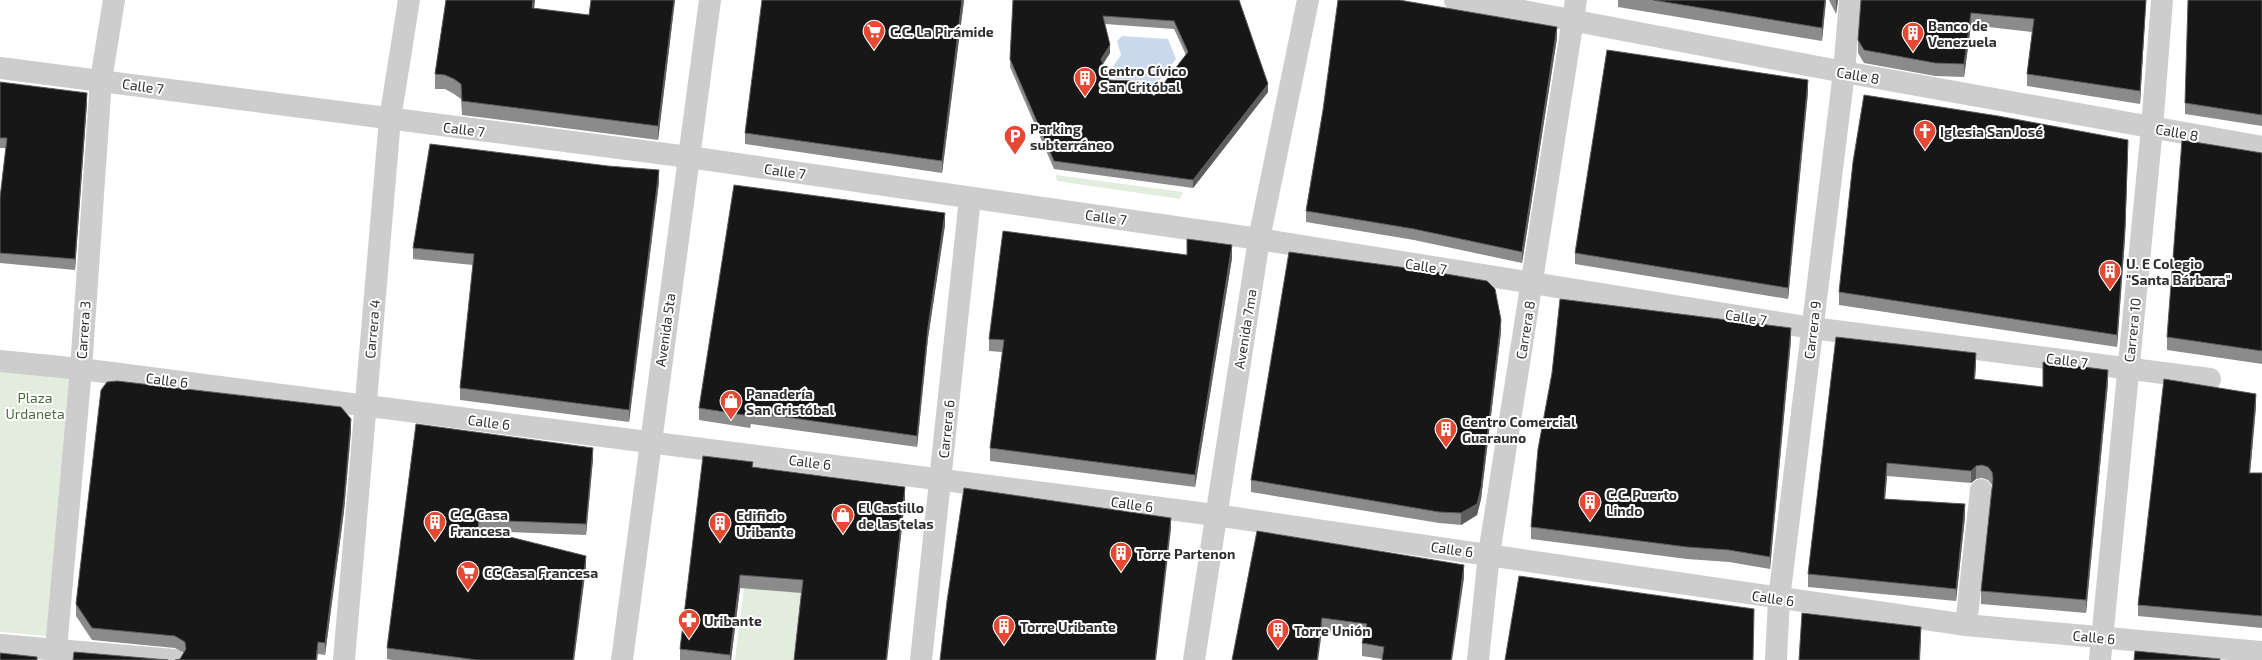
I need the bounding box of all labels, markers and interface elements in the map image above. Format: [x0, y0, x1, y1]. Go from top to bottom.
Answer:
place label: Banco de Venezuela [1928, 17, 1997, 50]
supermarket icon: C.C. La Pirámide [861, 18, 887, 51]
building icon: Banco de Venezuela [1900, 20, 1926, 53]
place label: C.C. La Pirámide [890, 23, 994, 40]
place label: Centro Cívico San Critóbal [1100, 62, 1187, 95]
street label: Calle 8 [1835, 63, 1881, 87]
building icon: Centro Cívico San Critóbal [1072, 65, 1098, 98]
street label: Calle 7 [121, 75, 165, 97]
street label: Calle 7 [442, 118, 486, 140]
church icon: Iglesia San José [1912, 118, 1938, 151]
place label: Parking subterráneo [1030, 120, 1112, 153]
street label: Calle 8 [2154, 120, 2200, 144]
parking icon: Parking subterráneo [1002, 123, 1028, 156]
place label: Iglesia San José [1940, 123, 2043, 140]
street label: Calle 7 [763, 160, 807, 182]
street label: Calle 7 [1084, 206, 1128, 228]
street label: Calle 7 [1404, 254, 1448, 278]
place label: U. E Colegio "Santa Bárbara" [2126, 255, 2231, 288]
building icon: U. E Colegio "Santa Bárbara" [2097, 258, 2123, 291]
street label: Avenida 7ma [1230, 288, 1260, 370]
street label: Avenida 5ta [651, 292, 679, 368]
street label: Carrera 10 [2120, 297, 2144, 363]
street label: Carrera 4 [361, 299, 383, 359]
street label: Carrera 8 [1512, 299, 1538, 361]
street label: Carrera 3 [72, 300, 94, 360]
street label: Carrera 9 [1800, 300, 1824, 360]
street label: Calle 7 [1724, 305, 1768, 329]
street label: Calle 7 [2045, 349, 2089, 371]
street label: Calle 6 [145, 369, 189, 391]
place label: Panadería San Cristóbal [746, 385, 834, 418]
shop icon: Panadería San Cristóbal [718, 388, 744, 421]
park label: Plaza Urdaneta [5, 389, 65, 422]
street label: Carrera 6 [934, 399, 958, 459]
street label: Calle 6 [467, 411, 511, 433]
place label: Centro Comercial Guarauno [1462, 413, 1576, 446]
building icon: Centro Comercial Guarauno [1433, 416, 1459, 449]
street label: Calle 6 [788, 451, 832, 473]
place label: C.C. Puerto Lindo [1606, 486, 1677, 519]
building icon: C.C. Puerto Lindo [1577, 489, 1603, 522]
street label: Calle 6 [1110, 493, 1154, 515]
place label: El Castillo de las telas [858, 499, 934, 532]
shop icon: El Castillo de las telas [830, 502, 856, 535]
place label: C.C. Casa Francesa [450, 506, 510, 539]
place label: Edificio Uribante [736, 507, 794, 540]
building icon: C.C. Casa Francesa [422, 509, 448, 542]
building icon: Edificio Uribante [707, 510, 733, 543]
street label: Calle 6 [1430, 538, 1474, 560]
building icon: Torre Partenon [1108, 540, 1134, 573]
place label: Torre Partenon [1136, 545, 1235, 562]
supermarket icon: CC Casa Francesa [455, 559, 481, 592]
place label: CC Casa Francesa [484, 564, 598, 581]
street label: Calle 6 [1751, 587, 1795, 609]
pharmacy icon: Uribante [676, 607, 702, 640]
place label: Uribante [704, 612, 762, 629]
building icon: Torre Uribante [991, 613, 1017, 646]
building icon: Torre Unión [1265, 617, 1291, 650]
place label: Torre Uribante [1020, 618, 1116, 635]
place label: Torre Unión [1294, 622, 1371, 639]
street label: Calle 6 [2072, 627, 2116, 647]

